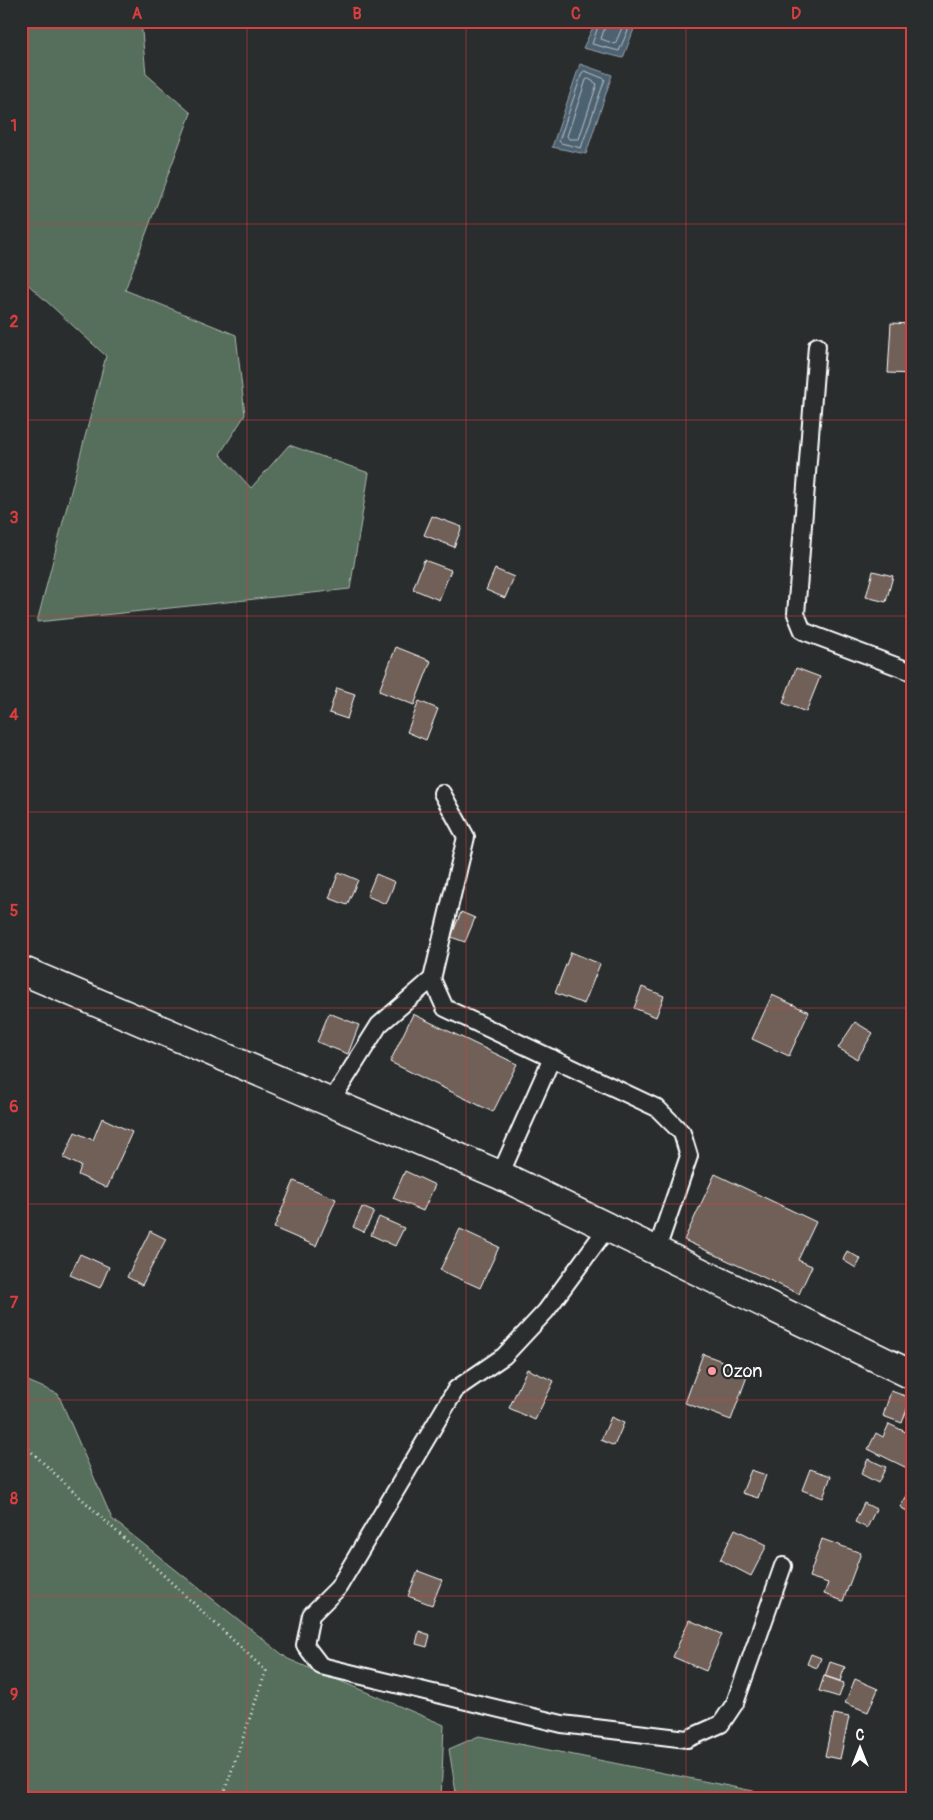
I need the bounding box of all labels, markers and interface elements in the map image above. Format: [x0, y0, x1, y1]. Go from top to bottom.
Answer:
text: A [132, 4, 143, 24]
text: B [352, 4, 362, 24]
text: C [571, 4, 581, 24]
text: D [791, 4, 801, 24]
text: 1 [11, 116, 17, 136]
text: 2 [10, 312, 19, 332]
text: 3 [10, 508, 19, 528]
text: 4 [9, 705, 19, 725]
text: 5 [10, 901, 19, 921]
text: 6 [9, 1097, 19, 1117]
text: 7 [10, 1293, 19, 1313]
place label: Ozon [722, 1360, 762, 1383]
marker: Ozon [706, 1365, 718, 1377]
text: 8 [10, 1489, 18, 1509]
text: 9 [10, 1685, 18, 1705]
north arrow [836, 1722, 886, 1772]
text: С [856, 1727, 865, 1744]

